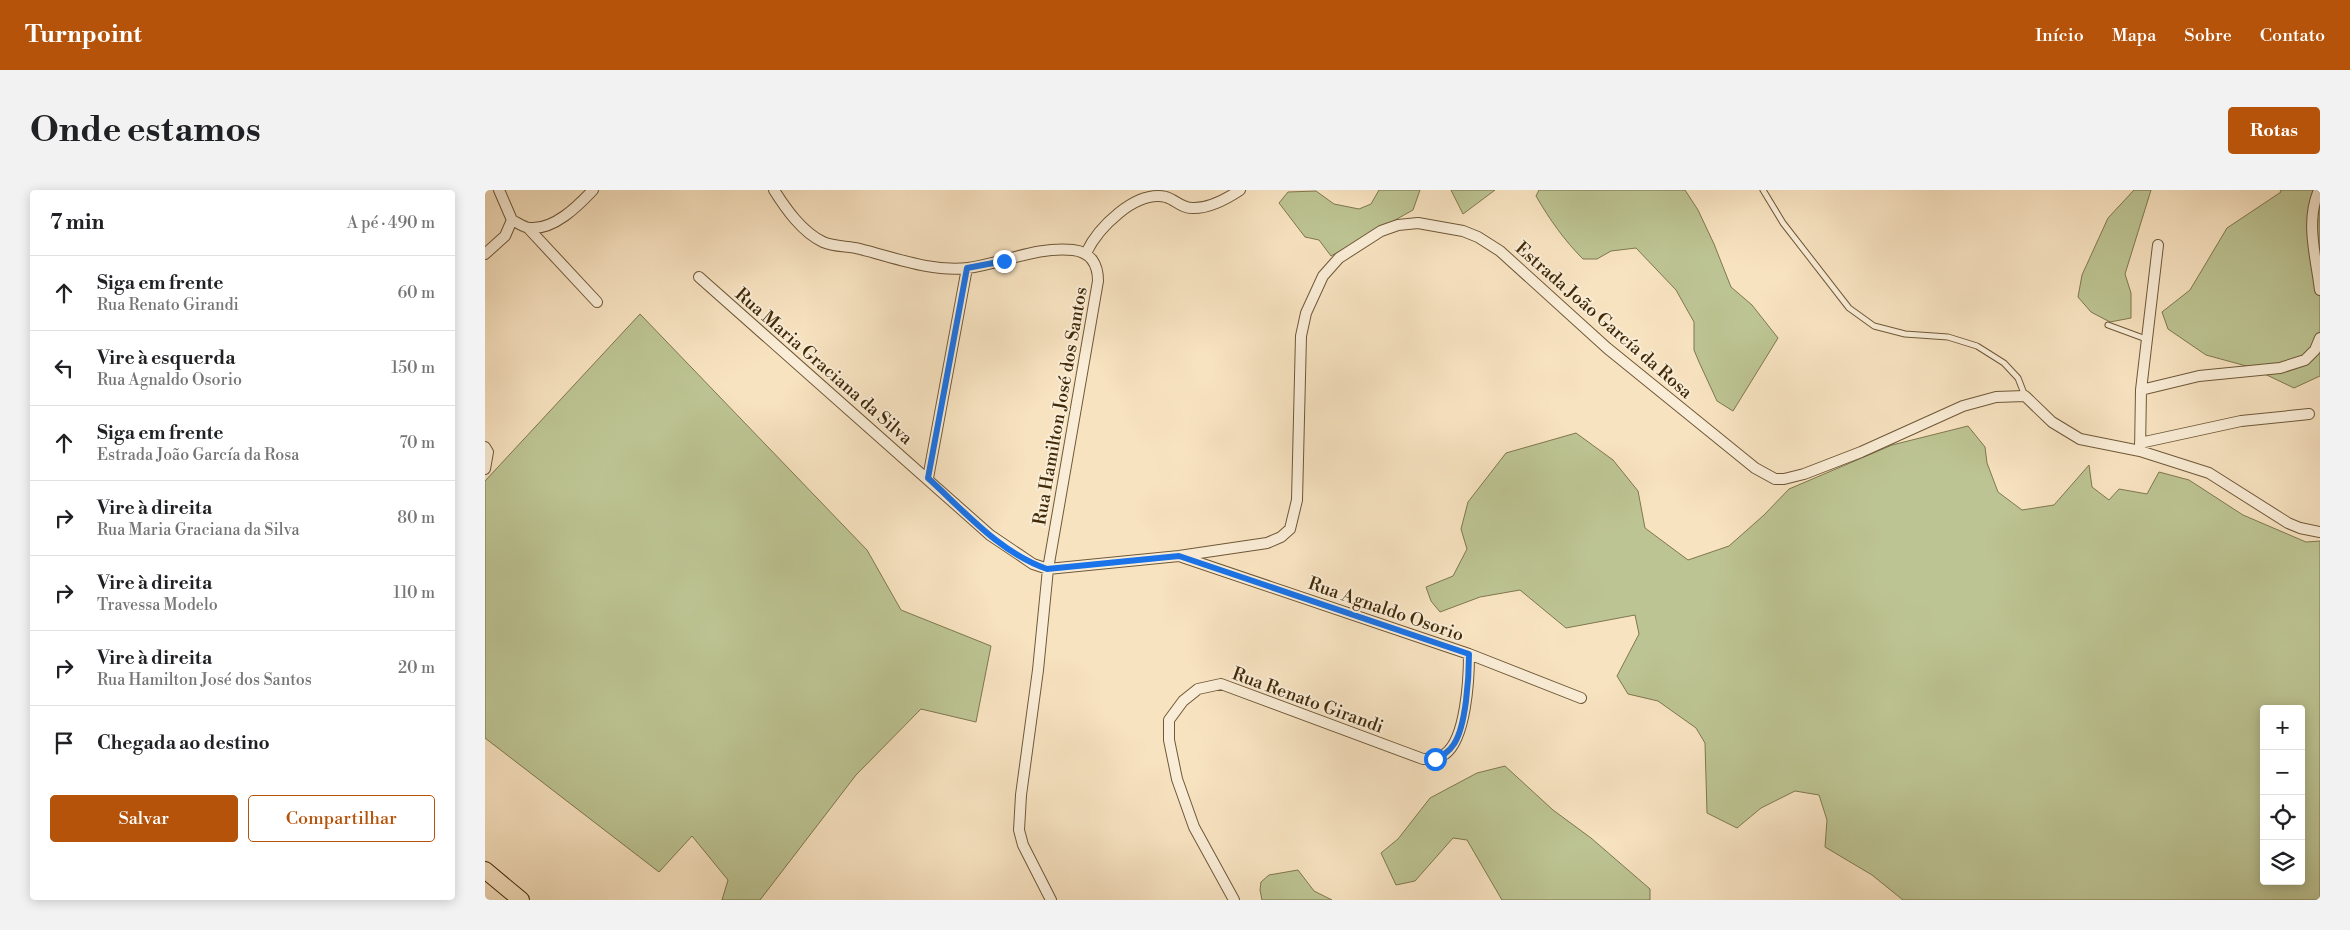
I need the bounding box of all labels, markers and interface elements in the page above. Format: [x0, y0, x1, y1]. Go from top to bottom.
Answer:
text: Turnpoint [25, 20, 142, 50]
text: Início [2035, 24, 2084, 47]
text: Mapa [2112, 24, 2156, 47]
text: Sobre [2184, 24, 2232, 47]
text: Contato [2260, 24, 2325, 47]
button: Rotas [2228, 107, 2320, 154]
text: Onde estamos [30, 109, 261, 152]
text: 7 min [50, 210, 104, 236]
text: A pé · 490 m [347, 213, 435, 233]
street label: Estrada João García da Rosa [1510, 237, 1698, 404]
route end [993, 250, 1016, 273]
text: Siga em frente [97, 271, 224, 295]
icon: ahead [50, 279, 78, 307]
text: 60 m [397, 283, 435, 303]
street label: Rua Maria Graciana da Silva [730, 283, 918, 450]
street label: Rua Hamilton José dos Santos [1028, 285, 1093, 527]
text: Rua Renato Girandi [97, 295, 239, 315]
text: Vire à esquerda [97, 346, 236, 370]
icon: left [50, 354, 78, 382]
text: 150 m [391, 358, 435, 378]
text: Rua Agnaldo Osorio [97, 370, 242, 390]
text: Siga em frente [97, 421, 224, 445]
icon: ahead [50, 429, 78, 457]
text: 70 m [399, 433, 435, 453]
text: Estrada João García da Rosa [97, 445, 299, 465]
text: Vire à direita [97, 496, 212, 520]
icon: right [50, 504, 78, 532]
text: 80 m [397, 508, 435, 528]
text: Rua Maria Graciana da Silva [97, 520, 300, 540]
text: Vire à direita [97, 571, 212, 595]
street label: Rua Agnaldo Osorio [1305, 572, 1467, 647]
icon: right [50, 579, 78, 607]
text: 110 m [393, 583, 435, 603]
text: Travessa Modelo [97, 595, 218, 615]
text: Vire à direita [97, 646, 212, 670]
icon: right [50, 654, 78, 682]
text: 20 m [398, 658, 435, 678]
street label: Rua Renato Girandi [1229, 662, 1387, 739]
text: Rua Hamilton José dos Santos [97, 670, 312, 690]
map controls [2260, 705, 2305, 885]
button: + [2260, 705, 2305, 750]
icon: arrive [50, 729, 78, 757]
text: Chegada ao destino [97, 731, 270, 755]
route start [1424, 748, 1447, 771]
button: − [2260, 750, 2305, 795]
button: Salvar [50, 795, 238, 842]
button: Compartilhar [248, 795, 435, 842]
button: locate [2260, 795, 2305, 840]
button: layers [2260, 840, 2305, 885]

